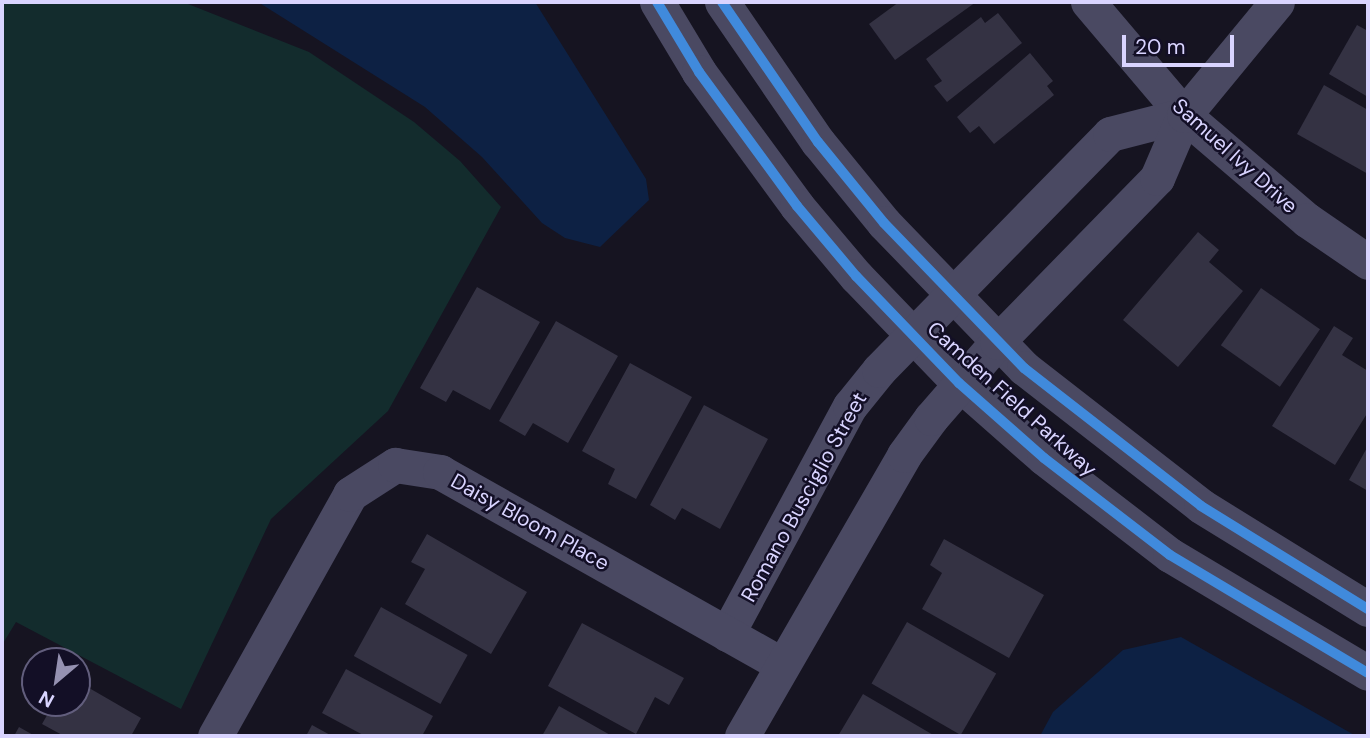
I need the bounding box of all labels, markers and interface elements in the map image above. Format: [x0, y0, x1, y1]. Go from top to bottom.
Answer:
scale bar [1125, 21, 1237, 65]
text: 20 m [1135, 33, 1186, 61]
street label: Samuel Ivy Drive [1167, 93, 1303, 219]
street label: Camden Field Parkway [922, 316, 1102, 482]
street label: Romano Busciglio Street [736, 388, 872, 606]
street label: Daisy Bloom Place [446, 468, 614, 576]
north arrow [21, 647, 91, 717]
text: N [34, 685, 59, 713]

